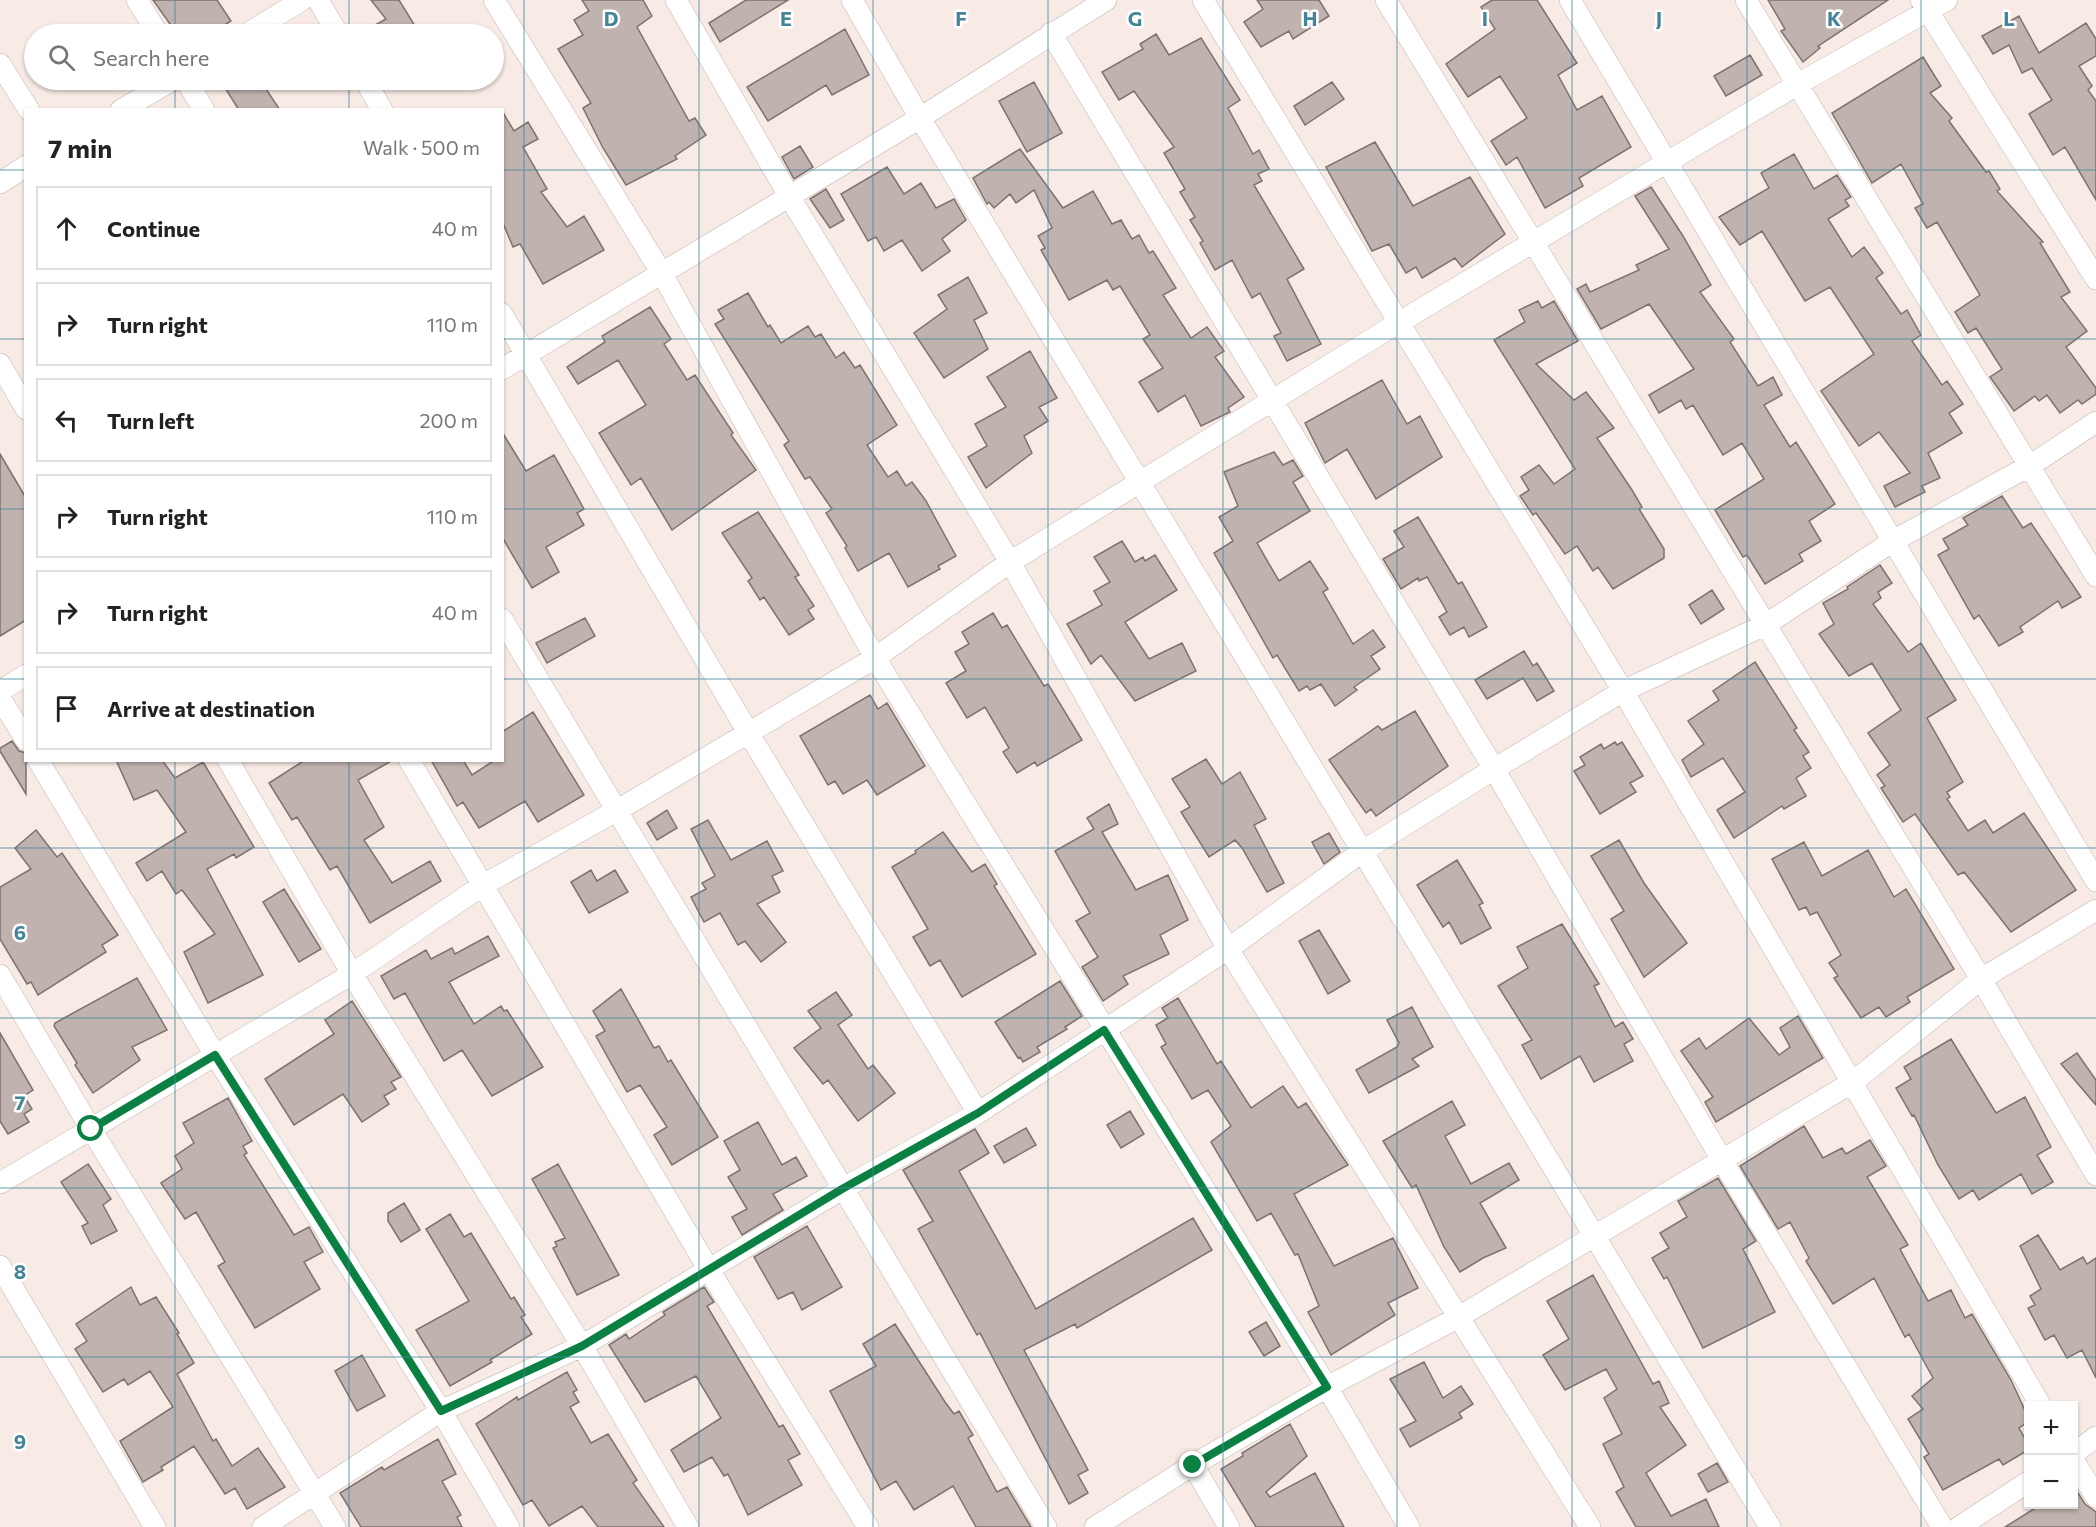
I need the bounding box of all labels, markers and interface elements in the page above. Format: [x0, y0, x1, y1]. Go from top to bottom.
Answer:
text: D [604, 6, 618, 30]
text: E [780, 6, 792, 30]
text: F [955, 6, 967, 30]
text: G [1128, 6, 1142, 30]
text: H [1303, 6, 1318, 30]
text: I [1482, 6, 1488, 30]
text: J [1656, 6, 1662, 30]
text: K [1827, 6, 1841, 30]
text: L [2003, 6, 2015, 30]
search box [24, 24, 504, 90]
icon: search [45, 41, 78, 74]
text: Search here [93, 44, 209, 71]
text: 7 min [48, 132, 112, 163]
text: Walk · 500 m [363, 135, 480, 159]
icon: ahead [50, 212, 83, 245]
text: Continue [107, 215, 200, 242]
text: 40 m [432, 216, 478, 240]
icon: right [50, 308, 83, 341]
text: Turn right [107, 311, 208, 338]
text: 110 m [427, 312, 478, 336]
icon: left [50, 404, 83, 437]
text: Turn left [107, 407, 194, 434]
text: 200 m [420, 408, 478, 432]
icon: right [50, 500, 83, 533]
text: Turn right [107, 503, 208, 530]
text: 110 m [427, 504, 478, 528]
icon: right [50, 596, 83, 629]
text: Turn right [107, 599, 208, 626]
text: 40 m [432, 600, 478, 624]
icon: arrive [50, 692, 83, 725]
text: Arrive at destination [107, 695, 315, 722]
text: 6 [14, 920, 26, 944]
text: 7 [15, 1090, 26, 1114]
route start [77, 1115, 103, 1141]
text: 8 [14, 1259, 26, 1283]
map controls [2024, 1401, 2078, 1509]
button: + [2024, 1401, 2078, 1455]
text: 9 [14, 1429, 26, 1453]
route end [1179, 1451, 1205, 1477]
button: − [2024, 1455, 2078, 1509]

